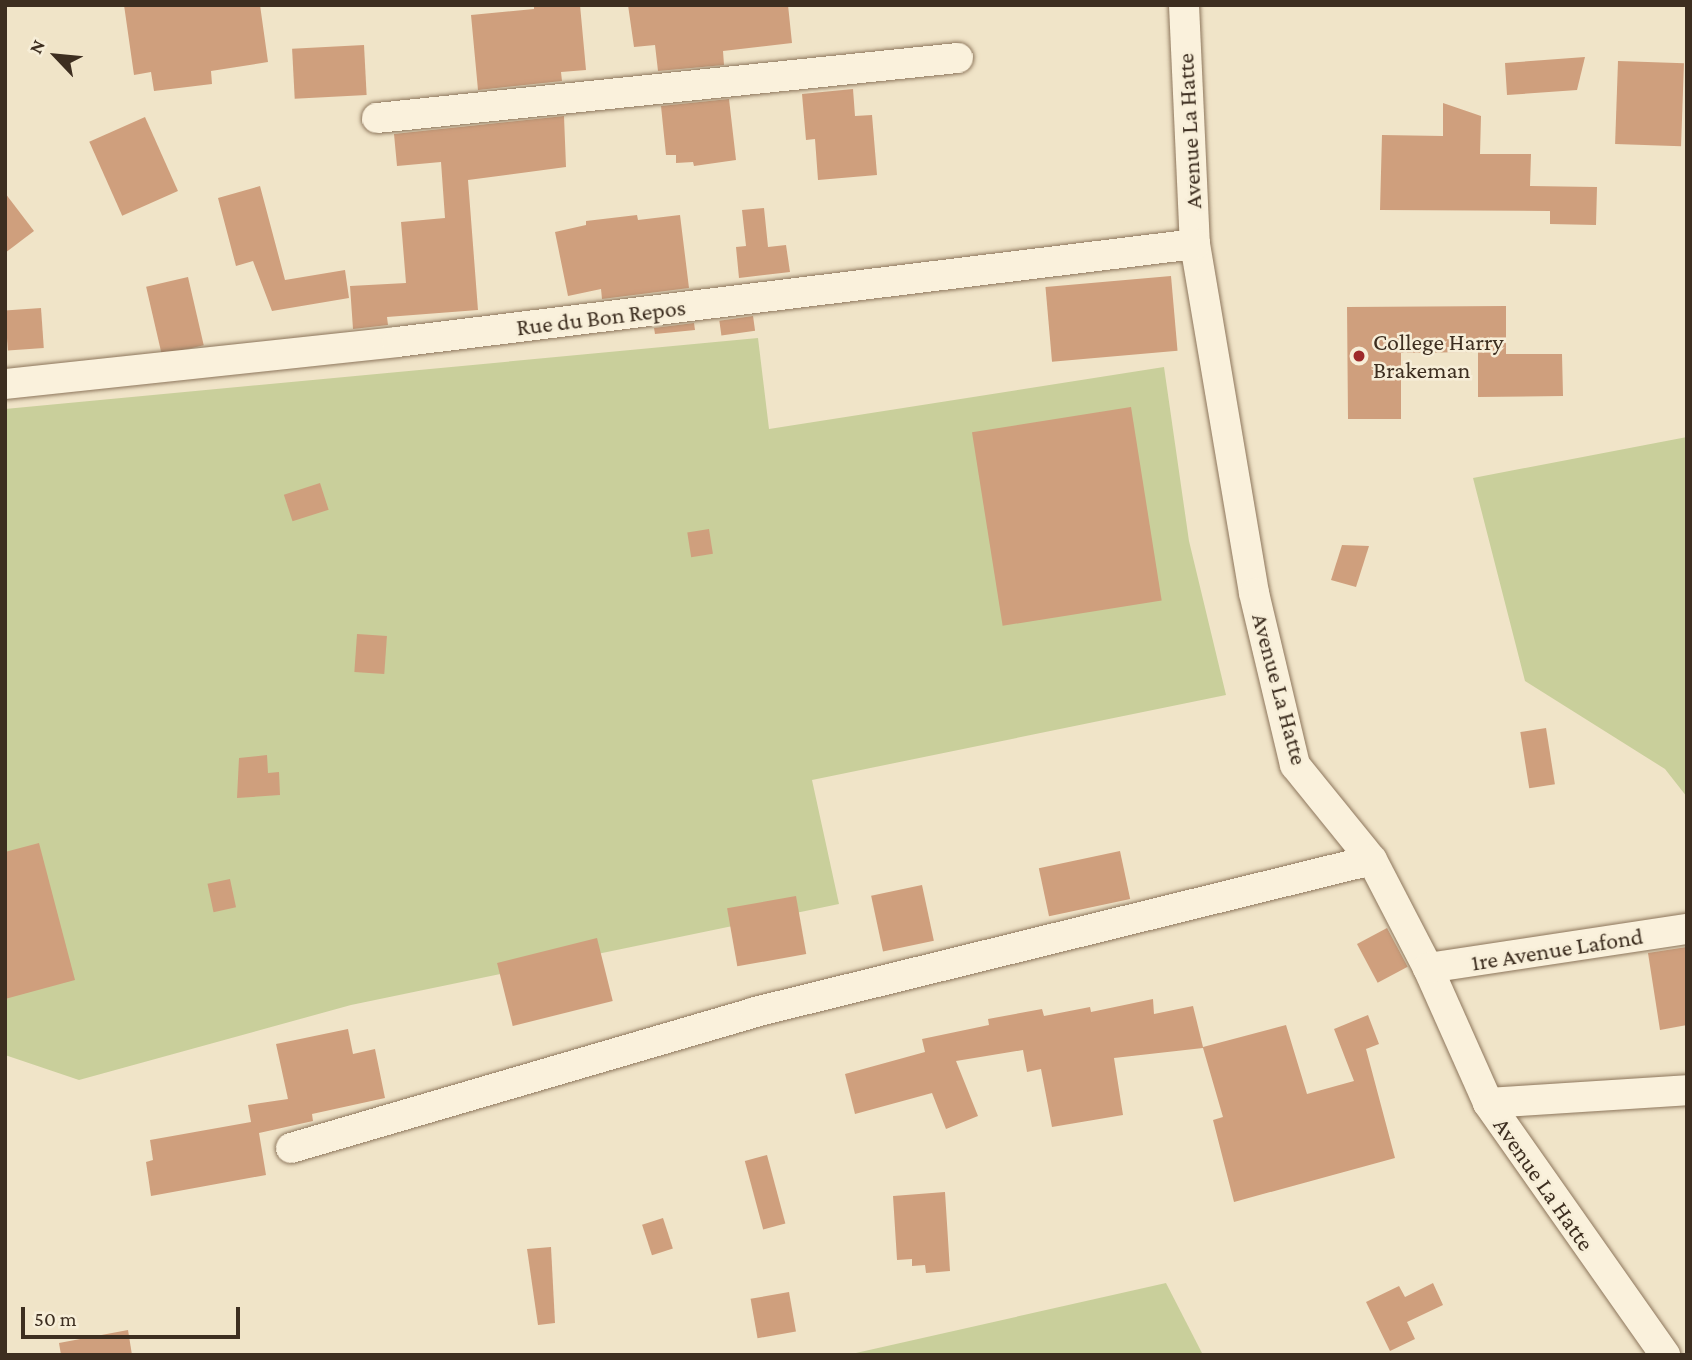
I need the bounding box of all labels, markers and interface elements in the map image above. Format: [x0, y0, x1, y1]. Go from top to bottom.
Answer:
north arrow [21, 21, 91, 91]
text: N [24, 36, 49, 57]
street label: Avenue La Hatte [1171, 52, 1207, 210]
street label: Rue du Bon Repos [515, 292, 687, 342]
place label: College Harry Brakeman [1373, 328, 1504, 384]
marker: College Harry Brakeman [1351, 348, 1367, 364]
street label: Avenue La Hatte [1246, 610, 1314, 768]
street label: 1re Avenue Lafond [1469, 921, 1645, 977]
street label: Avenue La Hatte [1487, 1112, 1601, 1256]
scale bar [24, 1294, 243, 1338]
text: 50 m [34, 1307, 77, 1331]

